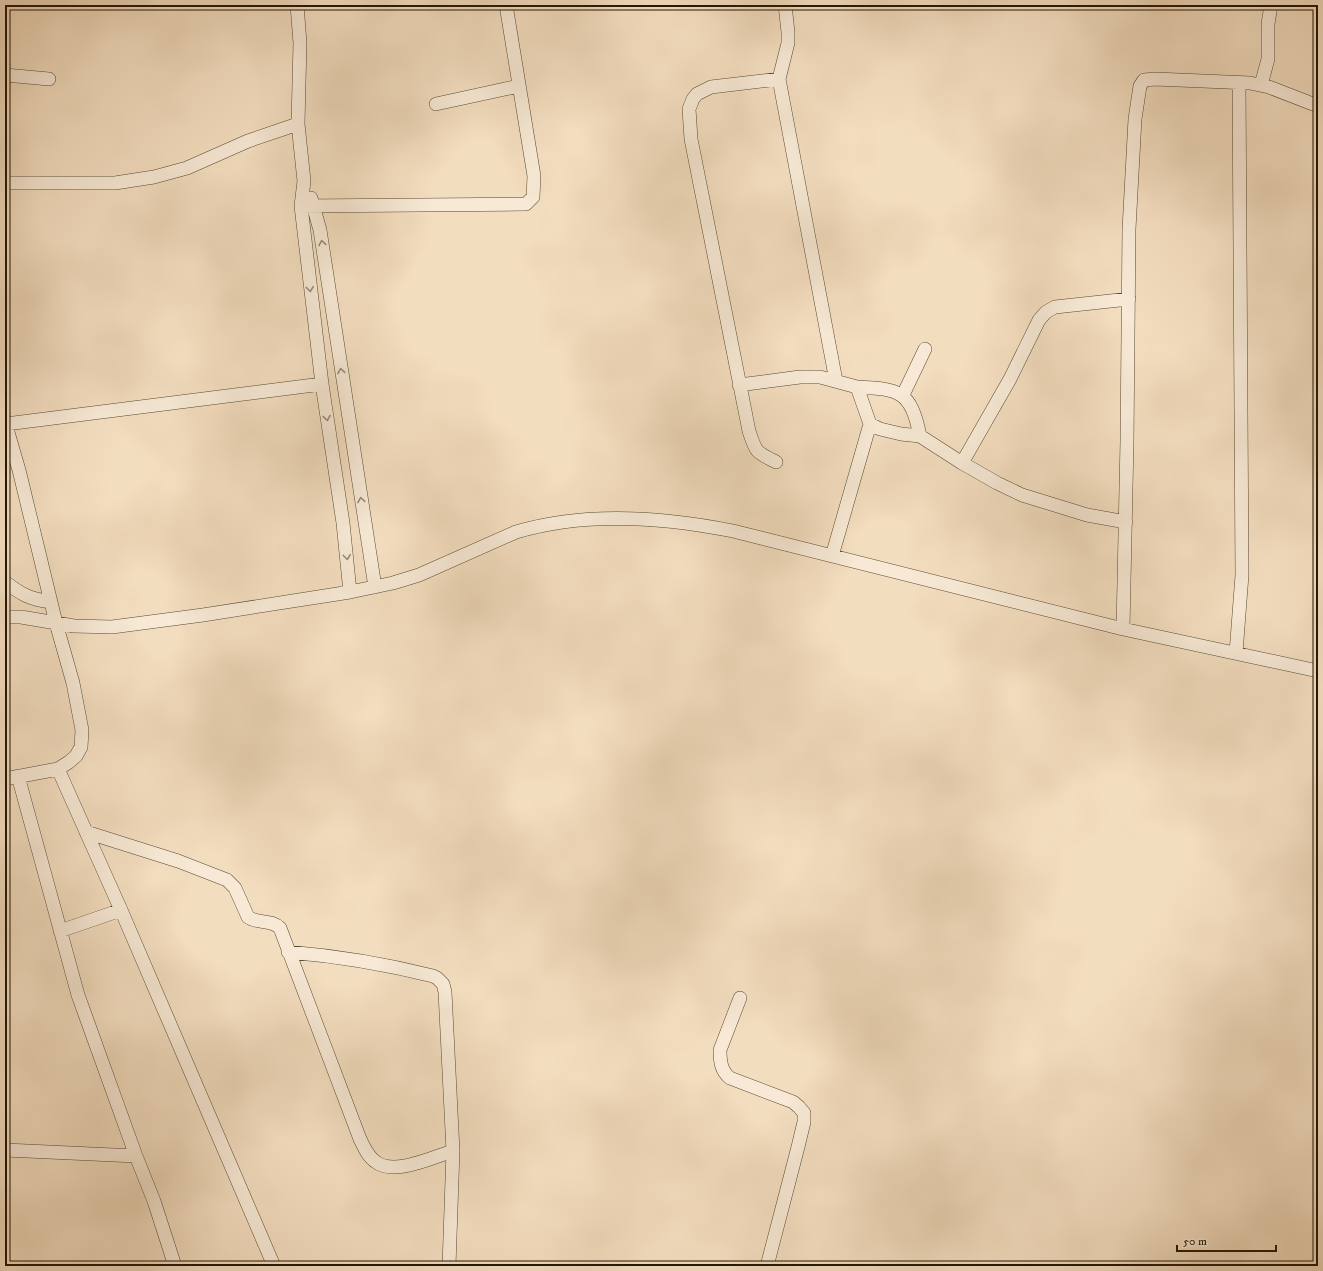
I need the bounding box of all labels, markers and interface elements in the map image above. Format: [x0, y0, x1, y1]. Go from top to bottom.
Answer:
one-way arrow [318, 240, 327, 246]
one-way arrow [306, 286, 315, 292]
one-way arrow [338, 368, 346, 374]
one-way arrow [322, 415, 331, 421]
one-way arrow [357, 497, 366, 503]
one-way arrow [343, 554, 352, 560]
scale bar [1177, 1227, 1276, 1253]
text: 50 m [1183, 1234, 1207, 1249]

